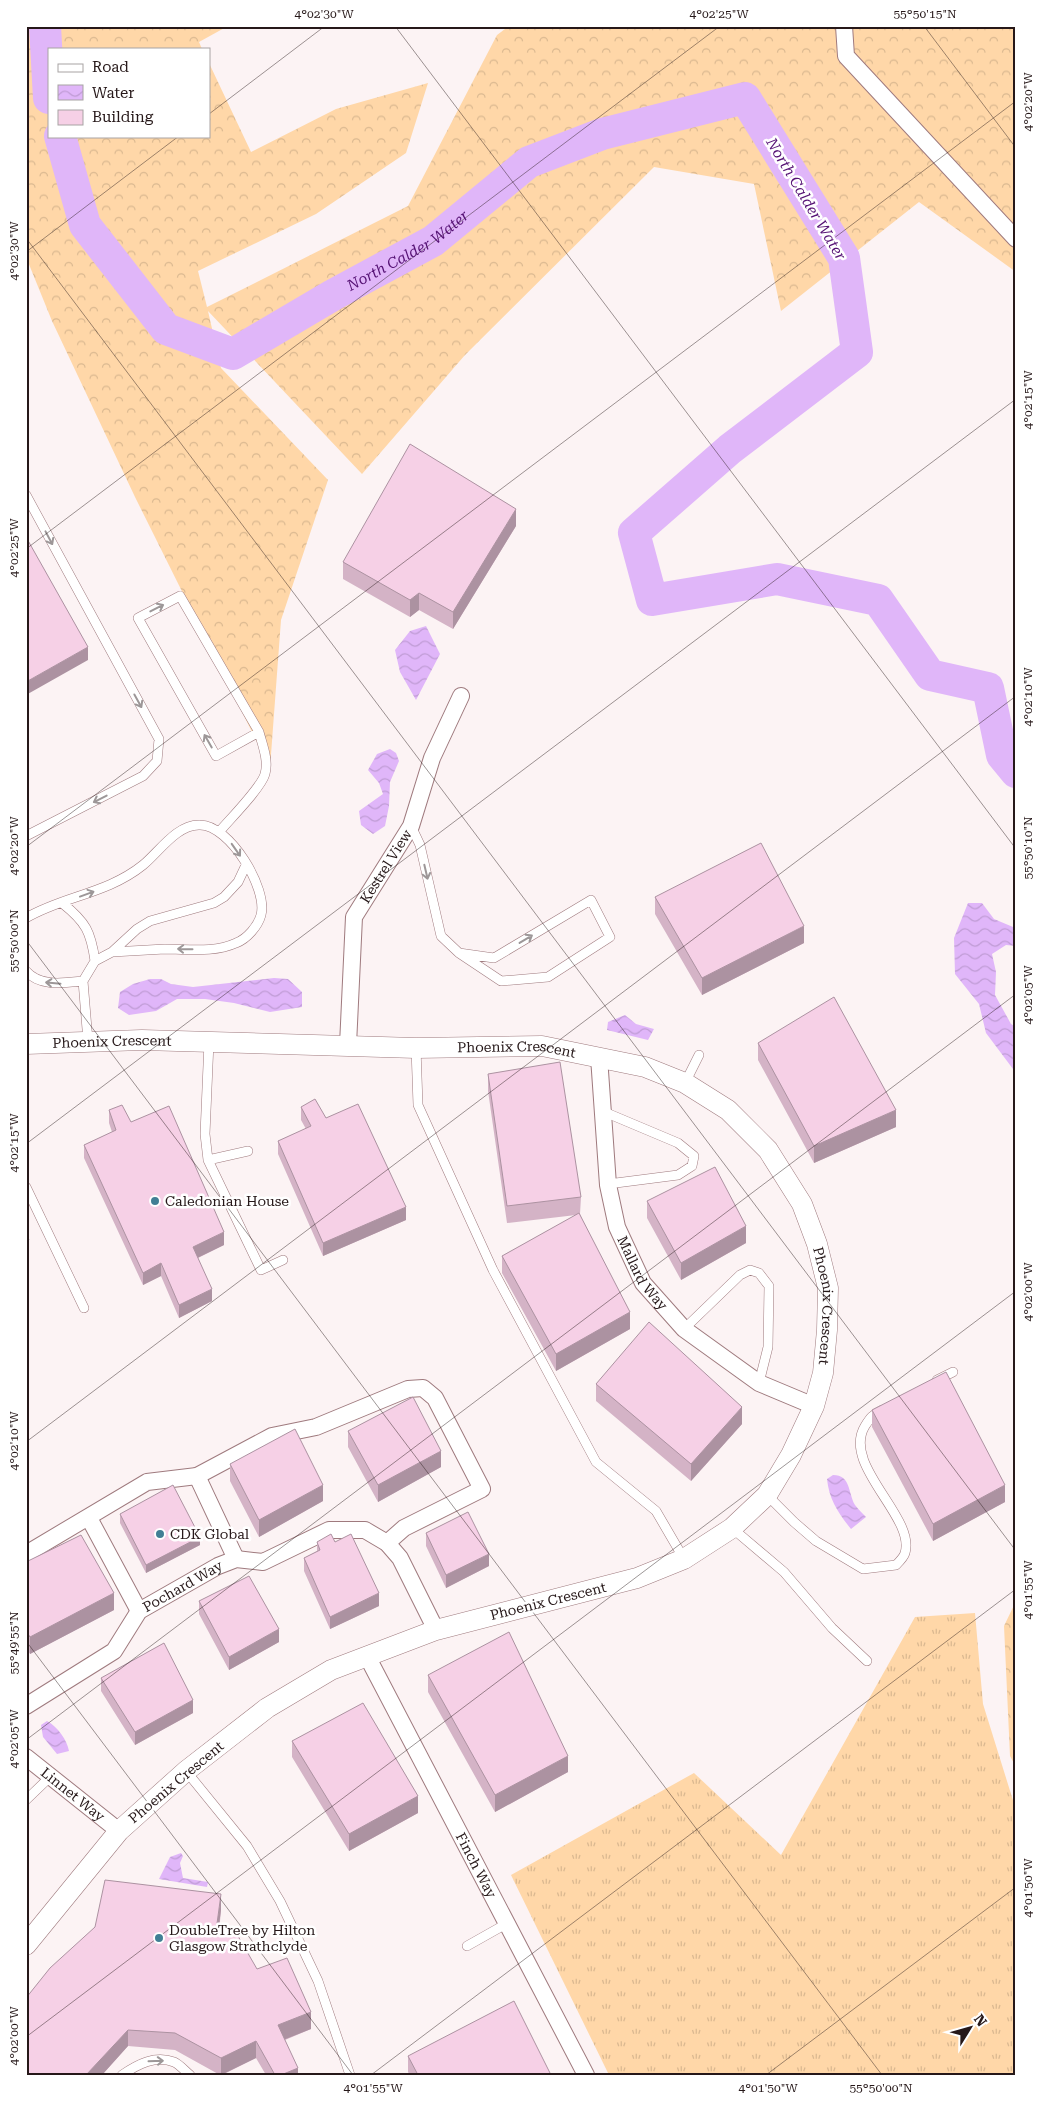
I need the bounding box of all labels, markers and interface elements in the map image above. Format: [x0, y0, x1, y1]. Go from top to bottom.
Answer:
text: 4°02'30"W [294, 7, 354, 21]
text: 4°02'25"W [689, 7, 749, 21]
text: 55°50'15"N [893, 7, 957, 21]
legend [48, 48, 210, 138]
text: Road [92, 58, 129, 76]
text: 4°02'20"W [1021, 72, 1035, 132]
text: Water [92, 84, 134, 102]
text: Building [92, 108, 154, 126]
water label: North Calder Water [762, 134, 850, 264]
water label: North Calder Water [343, 206, 473, 295]
text: 4°02'30"W [7, 221, 21, 281]
text: 4°02'15"W [1021, 370, 1035, 430]
text: 4°02'25"W [7, 518, 21, 578]
one-way arrow [45, 530, 54, 545]
one-way arrow [149, 603, 164, 612]
text: 4°02'10"W [1021, 667, 1035, 727]
one-way arrow [133, 694, 143, 709]
one-way arrow [203, 733, 213, 748]
one-way arrow [92, 794, 107, 804]
text: 4°02'20"W [7, 816, 21, 876]
text: 55°50'10"N [1021, 816, 1035, 880]
street label: Kestrel View [357, 826, 415, 906]
one-way arrow [231, 842, 241, 856]
one-way arrow [422, 864, 431, 880]
one-way arrow [79, 889, 95, 898]
text: 55°50'00"N [7, 909, 21, 973]
one-way arrow [518, 933, 532, 943]
one-way arrow [177, 945, 193, 954]
text: 4°02'05"W [1021, 965, 1035, 1025]
one-way arrow [45, 978, 61, 987]
street label: Phoenix Crescent [52, 1032, 172, 1051]
street label: Phoenix Crescent [457, 1038, 577, 1061]
text: 4°02'15"W [7, 1113, 21, 1173]
place label: Caledonian House [165, 1193, 289, 1209]
marker: Caledonian House [149, 1195, 161, 1207]
street label: Mallard Way [614, 1233, 672, 1314]
street label: Phoenix Crescent [810, 1245, 836, 1366]
text: 4°02'00"W [1021, 1262, 1035, 1322]
text: 4°02'10"W [7, 1411, 21, 1471]
place label: CDK Global [170, 1526, 250, 1542]
marker: CDK Global [154, 1528, 166, 1540]
street label: Pochard Way [140, 1557, 226, 1615]
text: 4°01'55"W [1021, 1560, 1035, 1620]
street label: Phoenix Crescent [488, 1579, 608, 1623]
text: 55°49'55"N [7, 1611, 21, 1675]
text: 4°02'05"W [7, 1709, 21, 1769]
street label: Phoenix Crescent [125, 1738, 227, 1826]
street label: Linnet Way [38, 1764, 109, 1825]
street label: Finch Way [453, 1830, 500, 1901]
text: 4°01'50"W [1021, 1858, 1035, 1918]
place label: DoubleTree by Hilton Glasgow Strathclyde [169, 1922, 315, 1954]
marker: DoubleTree by Hilton Glasgow Strathclyde [153, 1932, 165, 1944]
north arrow [944, 2004, 994, 2054]
text: 4°02'00"W [7, 2006, 21, 2066]
text: N [971, 2011, 990, 2029]
one-way arrow [148, 2056, 164, 2066]
text: 4°01'55"W [343, 2081, 403, 2095]
text: 4°01'50"W [738, 2081, 798, 2095]
text: 55°50'00"N [849, 2081, 913, 2095]

